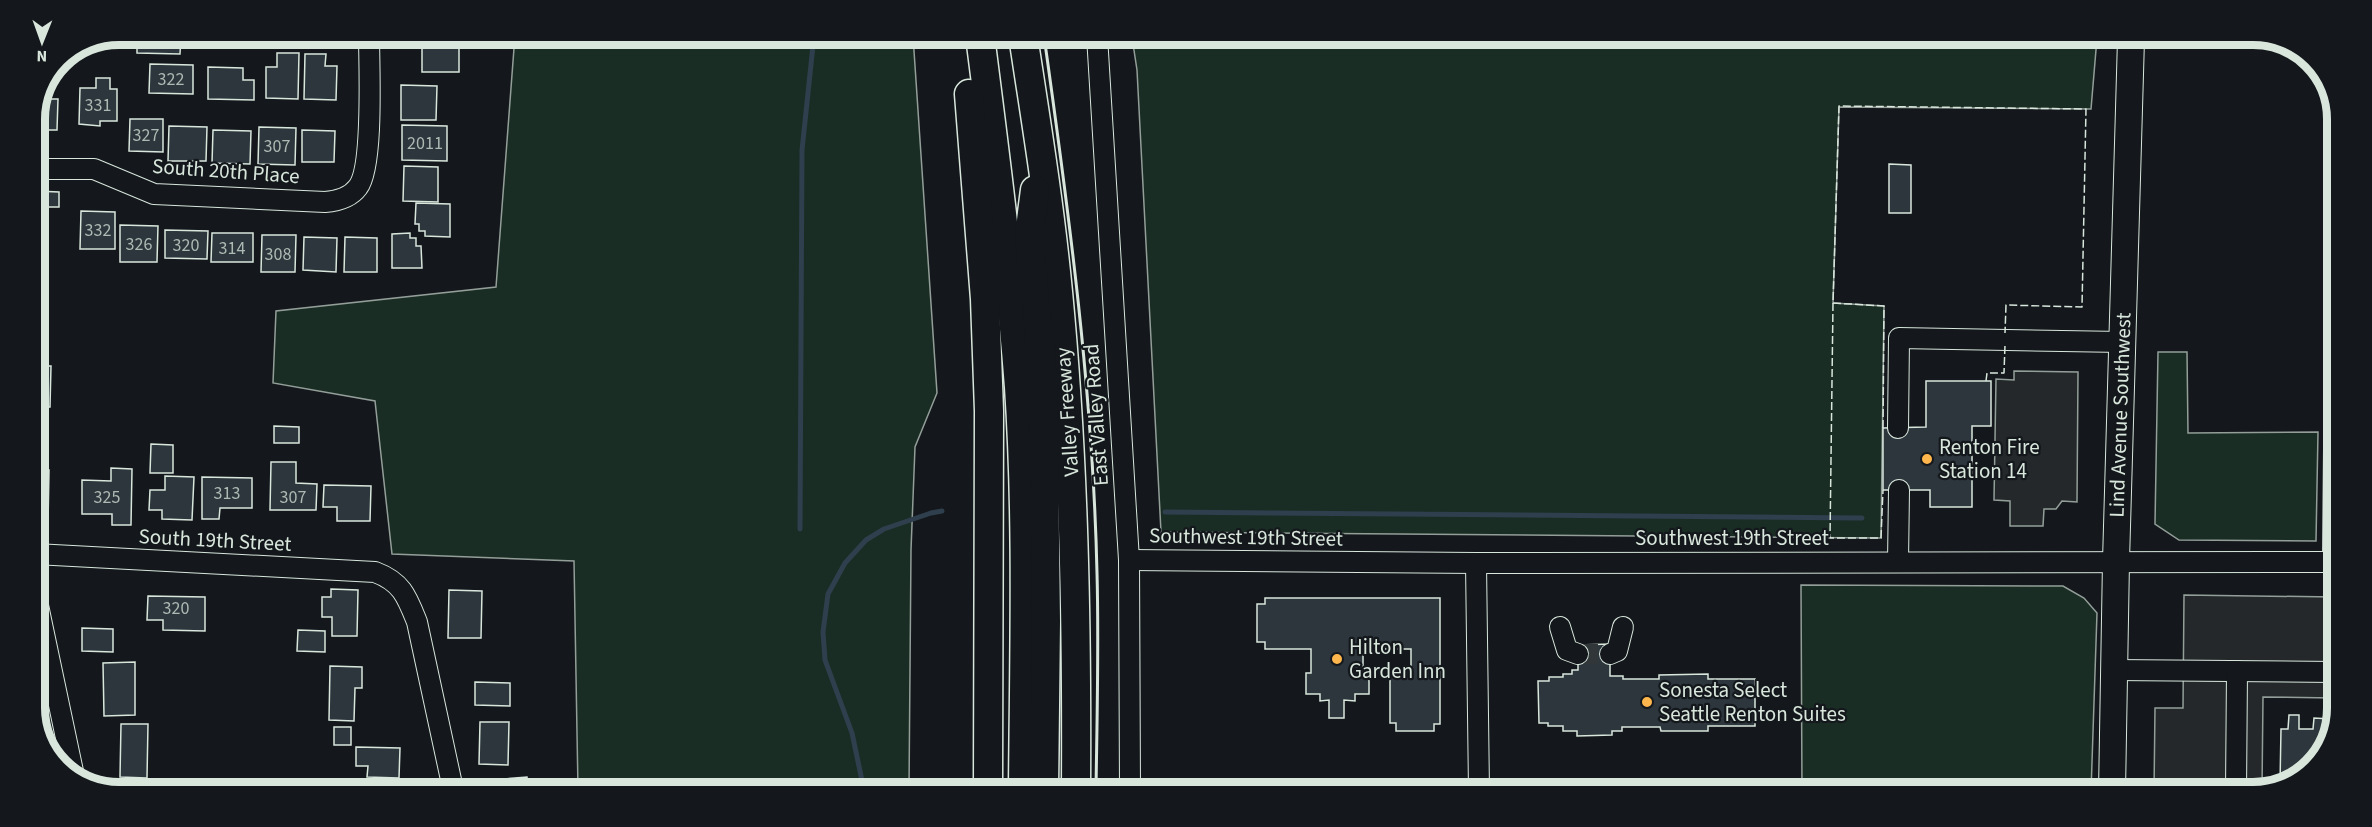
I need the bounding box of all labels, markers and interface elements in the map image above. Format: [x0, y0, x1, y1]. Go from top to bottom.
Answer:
north arrow [12, 12, 72, 72]
text: N [36, 45, 47, 67]
house number: 322 [158, 67, 184, 92]
house number: 331 [85, 93, 111, 118]
house number: 327 [133, 123, 159, 148]
house number: 2011 [407, 131, 443, 156]
house number: 307 [264, 134, 290, 159]
street label: South 20th Place [151, 151, 301, 191]
house number: 332 [85, 218, 111, 243]
house number: 326 [126, 232, 152, 257]
house number: 320 [173, 233, 199, 258]
house number: 314 [219, 236, 245, 261]
house number: 308 [265, 242, 291, 267]
street label: Lind Avenue Southwest [2101, 312, 2139, 518]
street label: East Valley Road [1076, 343, 1116, 487]
street label: Valley Freeway [1048, 346, 1086, 478]
place label: Renton Fire Station 14 [1939, 432, 2040, 486]
marker: Renton Fire Station 14 [1920, 452, 1934, 466]
house number: 313 [214, 481, 240, 506]
house number: 325 [94, 485, 120, 510]
house number: 307 [280, 485, 306, 510]
street label: Southwest 19th Street [1149, 520, 1343, 554]
street label: South 19th Street [138, 521, 292, 559]
street label: Southwest 19th Street [1635, 523, 1829, 553]
house number: 320 [163, 596, 189, 621]
place label: Hilton Garden Inn [1349, 632, 1446, 686]
marker: Hilton Garden Inn [1330, 652, 1344, 666]
place label: Sonesta Select Seattle Renton Suites [1659, 675, 1846, 729]
marker: Sonesta Select Seattle Renton Suites [1640, 695, 1654, 709]

